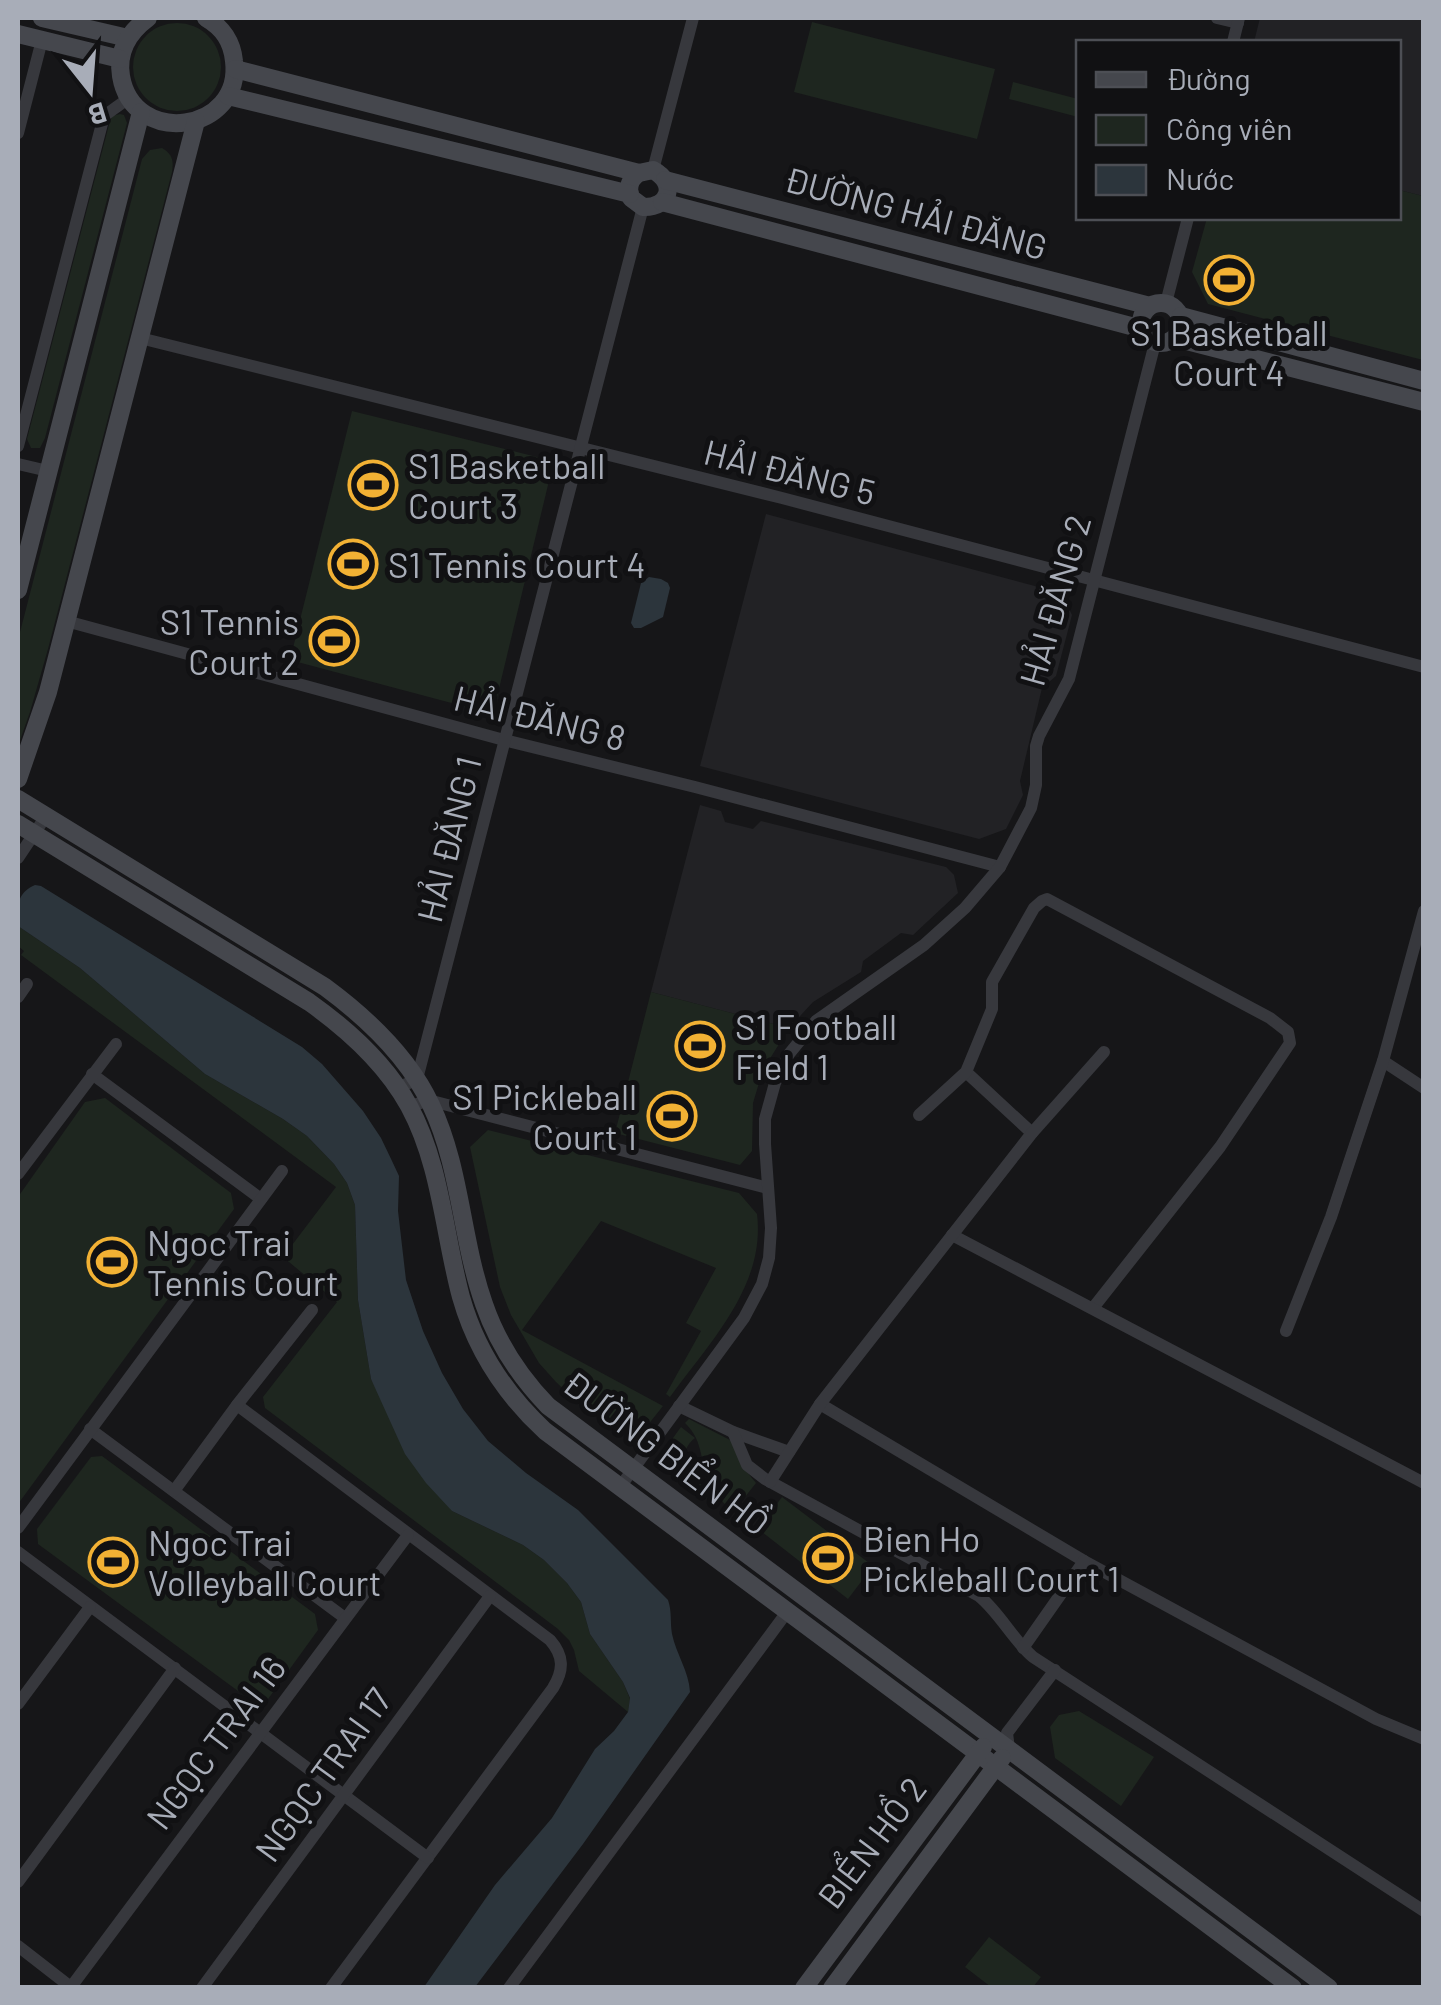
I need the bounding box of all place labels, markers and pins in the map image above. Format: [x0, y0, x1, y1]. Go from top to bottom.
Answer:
sports icon: S1 Basketball Court 4 [1203, 254, 1255, 306]
place label: S1 Basketball Court 4 [1130, 311, 1328, 393]
place label: S1 Basketball Court 3 [408, 444, 605, 526]
sports icon: S1 Basketball Court 3 [347, 459, 399, 511]
sports icon: S1 Tennis Court 4 [327, 538, 379, 590]
place label: S1 Tennis Court 4 [388, 543, 646, 585]
place label: S1 Tennis Court 2 [160, 600, 299, 682]
sports icon: S1 Tennis Court 2 [308, 615, 360, 667]
place label: S1 Football Field 1 [735, 1005, 897, 1087]
sports icon: S1 Football Field 1 [674, 1020, 726, 1072]
place label: S1 Pickleball Court 1 [452, 1075, 637, 1157]
sports icon: S1 Pickleball Court 1 [646, 1090, 698, 1142]
place label: Ngoc Trai Tennis Court [147, 1221, 339, 1303]
sports icon: Ngoc Trai Tennis Court [86, 1236, 138, 1288]
place label: Bien Ho Pickleball Court 1 [863, 1517, 1119, 1599]
place label: Ngoc Trai Volleyball Court [148, 1521, 382, 1603]
sports icon: Bien Ho Pickleball Court 1 [802, 1532, 854, 1584]
sports icon: Ngoc Trai Volleyball Court [87, 1536, 139, 1588]

